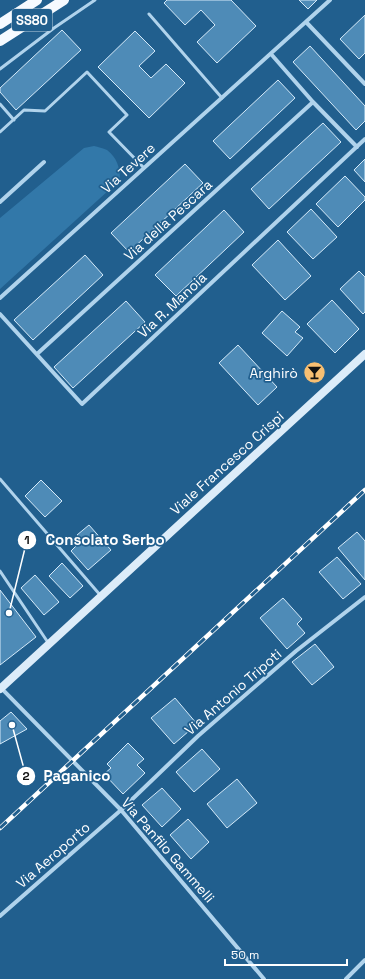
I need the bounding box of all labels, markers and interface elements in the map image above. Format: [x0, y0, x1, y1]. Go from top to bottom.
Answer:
road number: SS80 [12, 9, 52, 31]
street label: Via Tevere [97, 139, 159, 197]
street label: Via della Pescara [120, 176, 216, 264]
street label: Via R. Manoia [134, 268, 210, 342]
bar icon: Arghirò [301, 360, 327, 386]
place label: Arghirò [249, 364, 298, 382]
street label: Viale Francesco Crispi [166, 407, 288, 519]
callout: Consolato Serbo [17, 527, 172, 554]
text: Consolato Serbo [45, 530, 165, 549]
text: 1 [24, 532, 30, 548]
street label: Via Antonio Tripoti [181, 645, 285, 739]
callout: Paganico [16, 762, 119, 789]
text: Paganico [44, 766, 110, 785]
text: 2 [22, 768, 30, 784]
street label: Via Panfilo Gammelli [117, 794, 219, 906]
street label: Via Aeroporto [12, 818, 94, 892]
scale bar [225, 941, 347, 967]
text: 50 m [231, 947, 259, 963]

